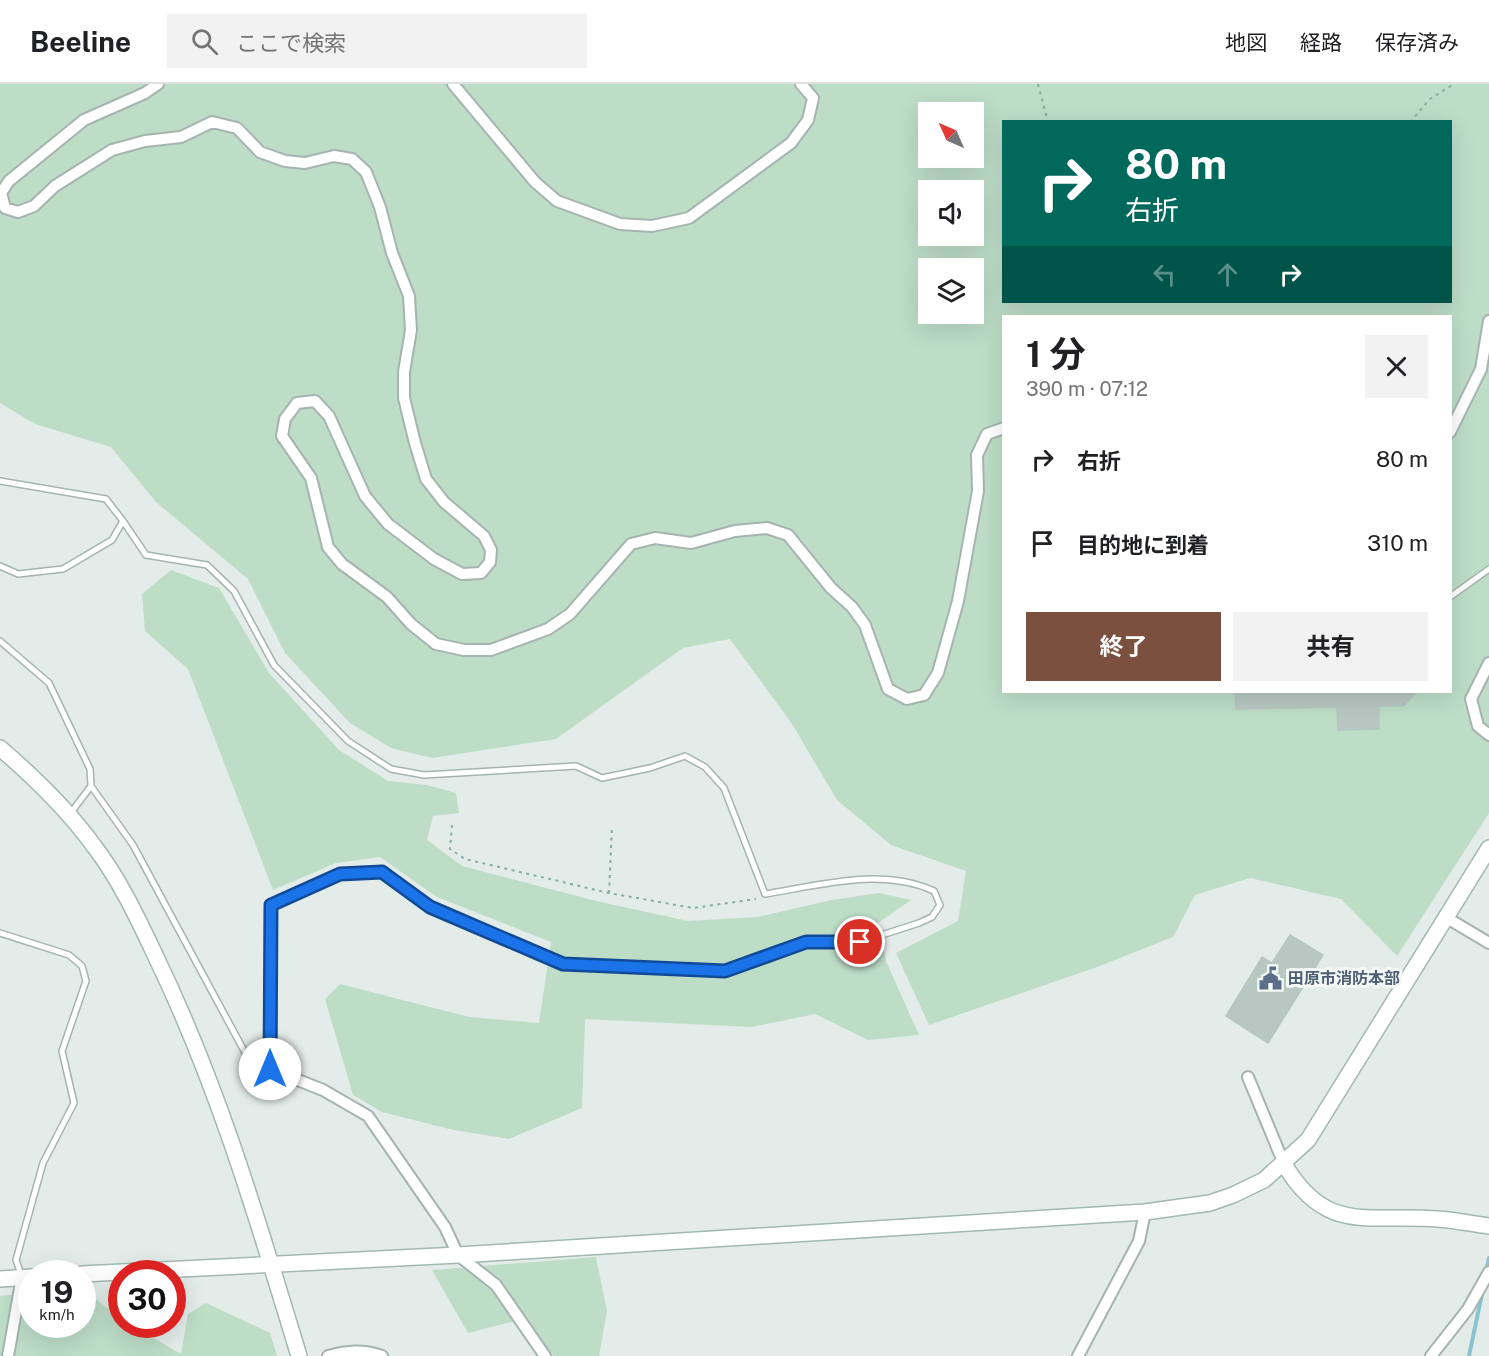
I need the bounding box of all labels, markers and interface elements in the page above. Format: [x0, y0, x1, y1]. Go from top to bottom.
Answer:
search box [167, 14, 587, 68]
text: Beeline [30, 25, 131, 58]
icon: search [188, 25, 221, 58]
text: ここで検索 [236, 30, 346, 56]
text: 地図 [1225, 30, 1267, 55]
text: 経路 [1300, 30, 1342, 55]
text: 保存済み [1375, 30, 1459, 55]
north arrow [918, 102, 984, 168]
map controls [918, 102, 984, 324]
text: 80 m [1125, 139, 1227, 188]
icon: right [1026, 144, 1104, 222]
button: sound [918, 180, 984, 246]
text: 右折 [1125, 194, 1179, 226]
button: layers [918, 258, 984, 324]
icon: left [1148, 258, 1181, 291]
icon: ahead [1211, 258, 1244, 291]
icon: right [1274, 258, 1307, 291]
text: 1 分 [1026, 333, 1086, 375]
button: close [1365, 335, 1428, 398]
text: 390 m · 07:12 [1026, 377, 1148, 401]
icon: right [1026, 443, 1059, 476]
text: 80 m [1376, 446, 1428, 472]
text: 右折 [1077, 448, 1121, 474]
icon: arrive [1026, 527, 1059, 560]
text: 310 m [1367, 530, 1428, 556]
text: 目的地に到着 [1077, 532, 1209, 558]
button: 終了 [1026, 612, 1221, 681]
button: 共有 [1233, 612, 1428, 681]
pin [834, 916, 885, 967]
icon: arrive [843, 925, 876, 958]
public building icon: 田原市消防本部 [1257, 965, 1283, 991]
place label: 田原市消防本部 [1288, 969, 1400, 988]
position arrow [238, 1037, 302, 1101]
speed limit sign: 30 [108, 1260, 186, 1338]
text: 19 [41, 1274, 73, 1310]
text: km/h [39, 1306, 75, 1323]

